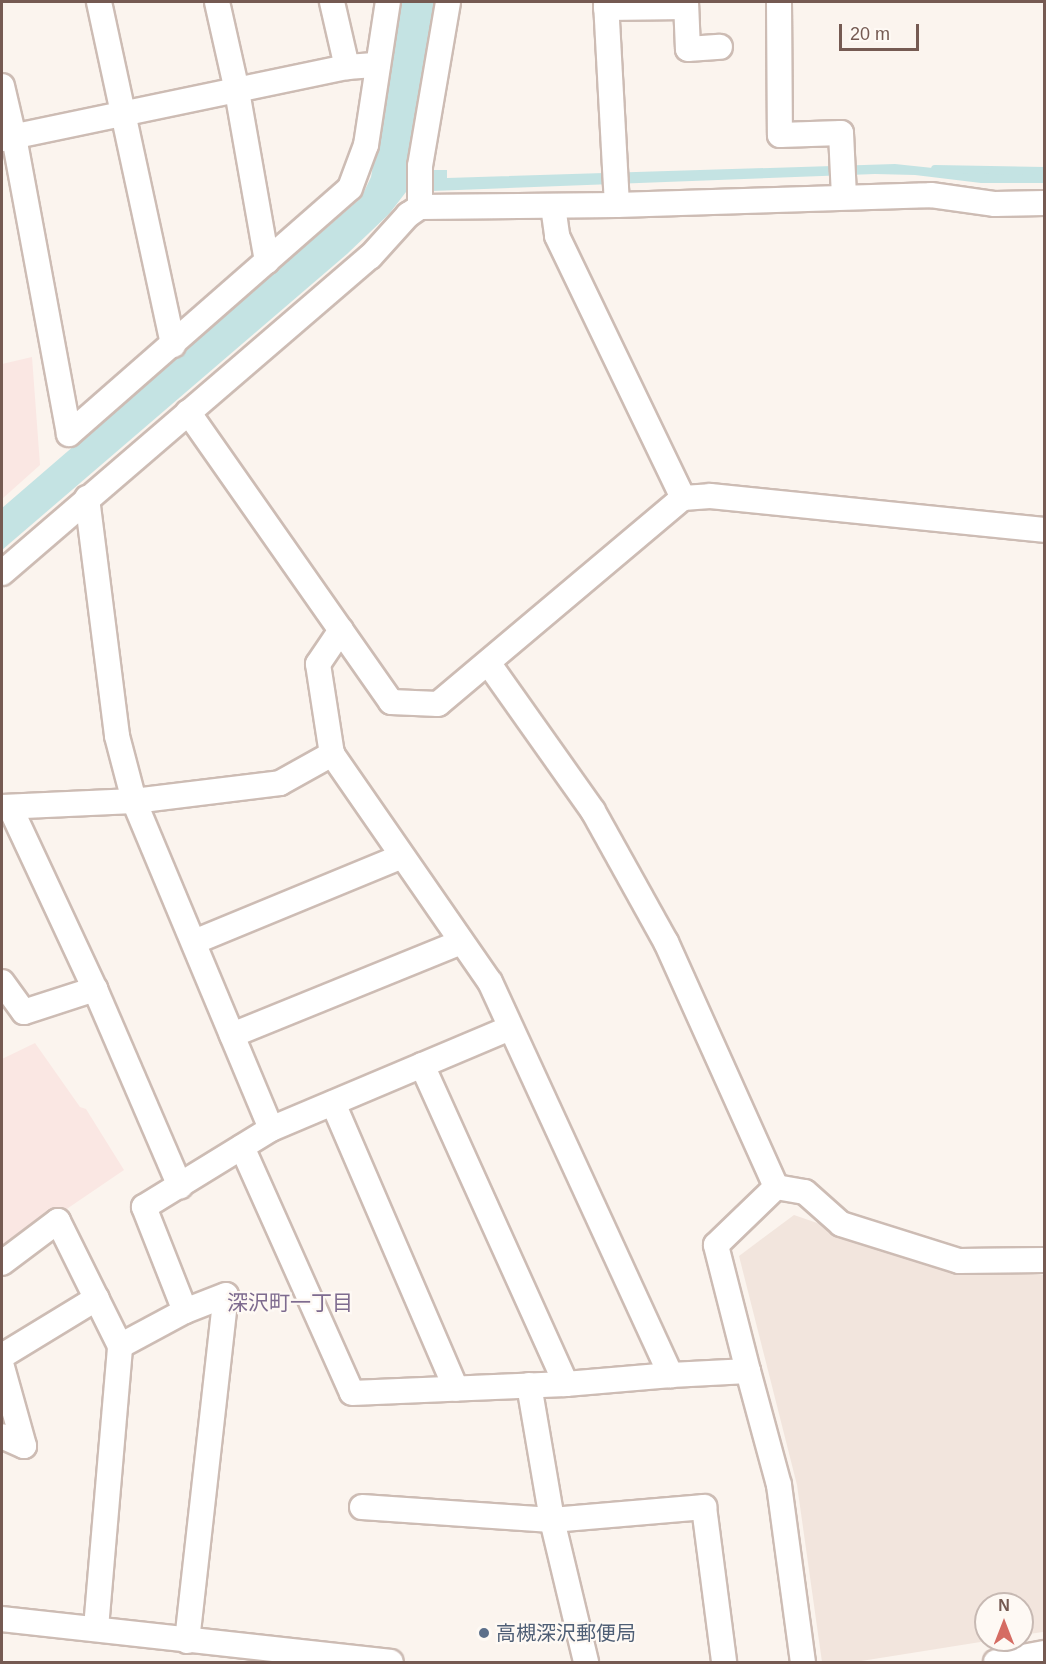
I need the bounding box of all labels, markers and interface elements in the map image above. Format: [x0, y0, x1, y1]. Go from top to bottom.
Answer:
scale bar [842, 12, 922, 50]
text: 20 m [850, 24, 890, 44]
district label: 深沢町一丁目 [227, 1290, 353, 1316]
north arrow [974, 1592, 1034, 1652]
text: N [998, 1597, 1010, 1614]
place label: 高槻深沢郵便局 [496, 1621, 636, 1645]
marker: 高槻深沢郵便局 [477, 1626, 491, 1640]

